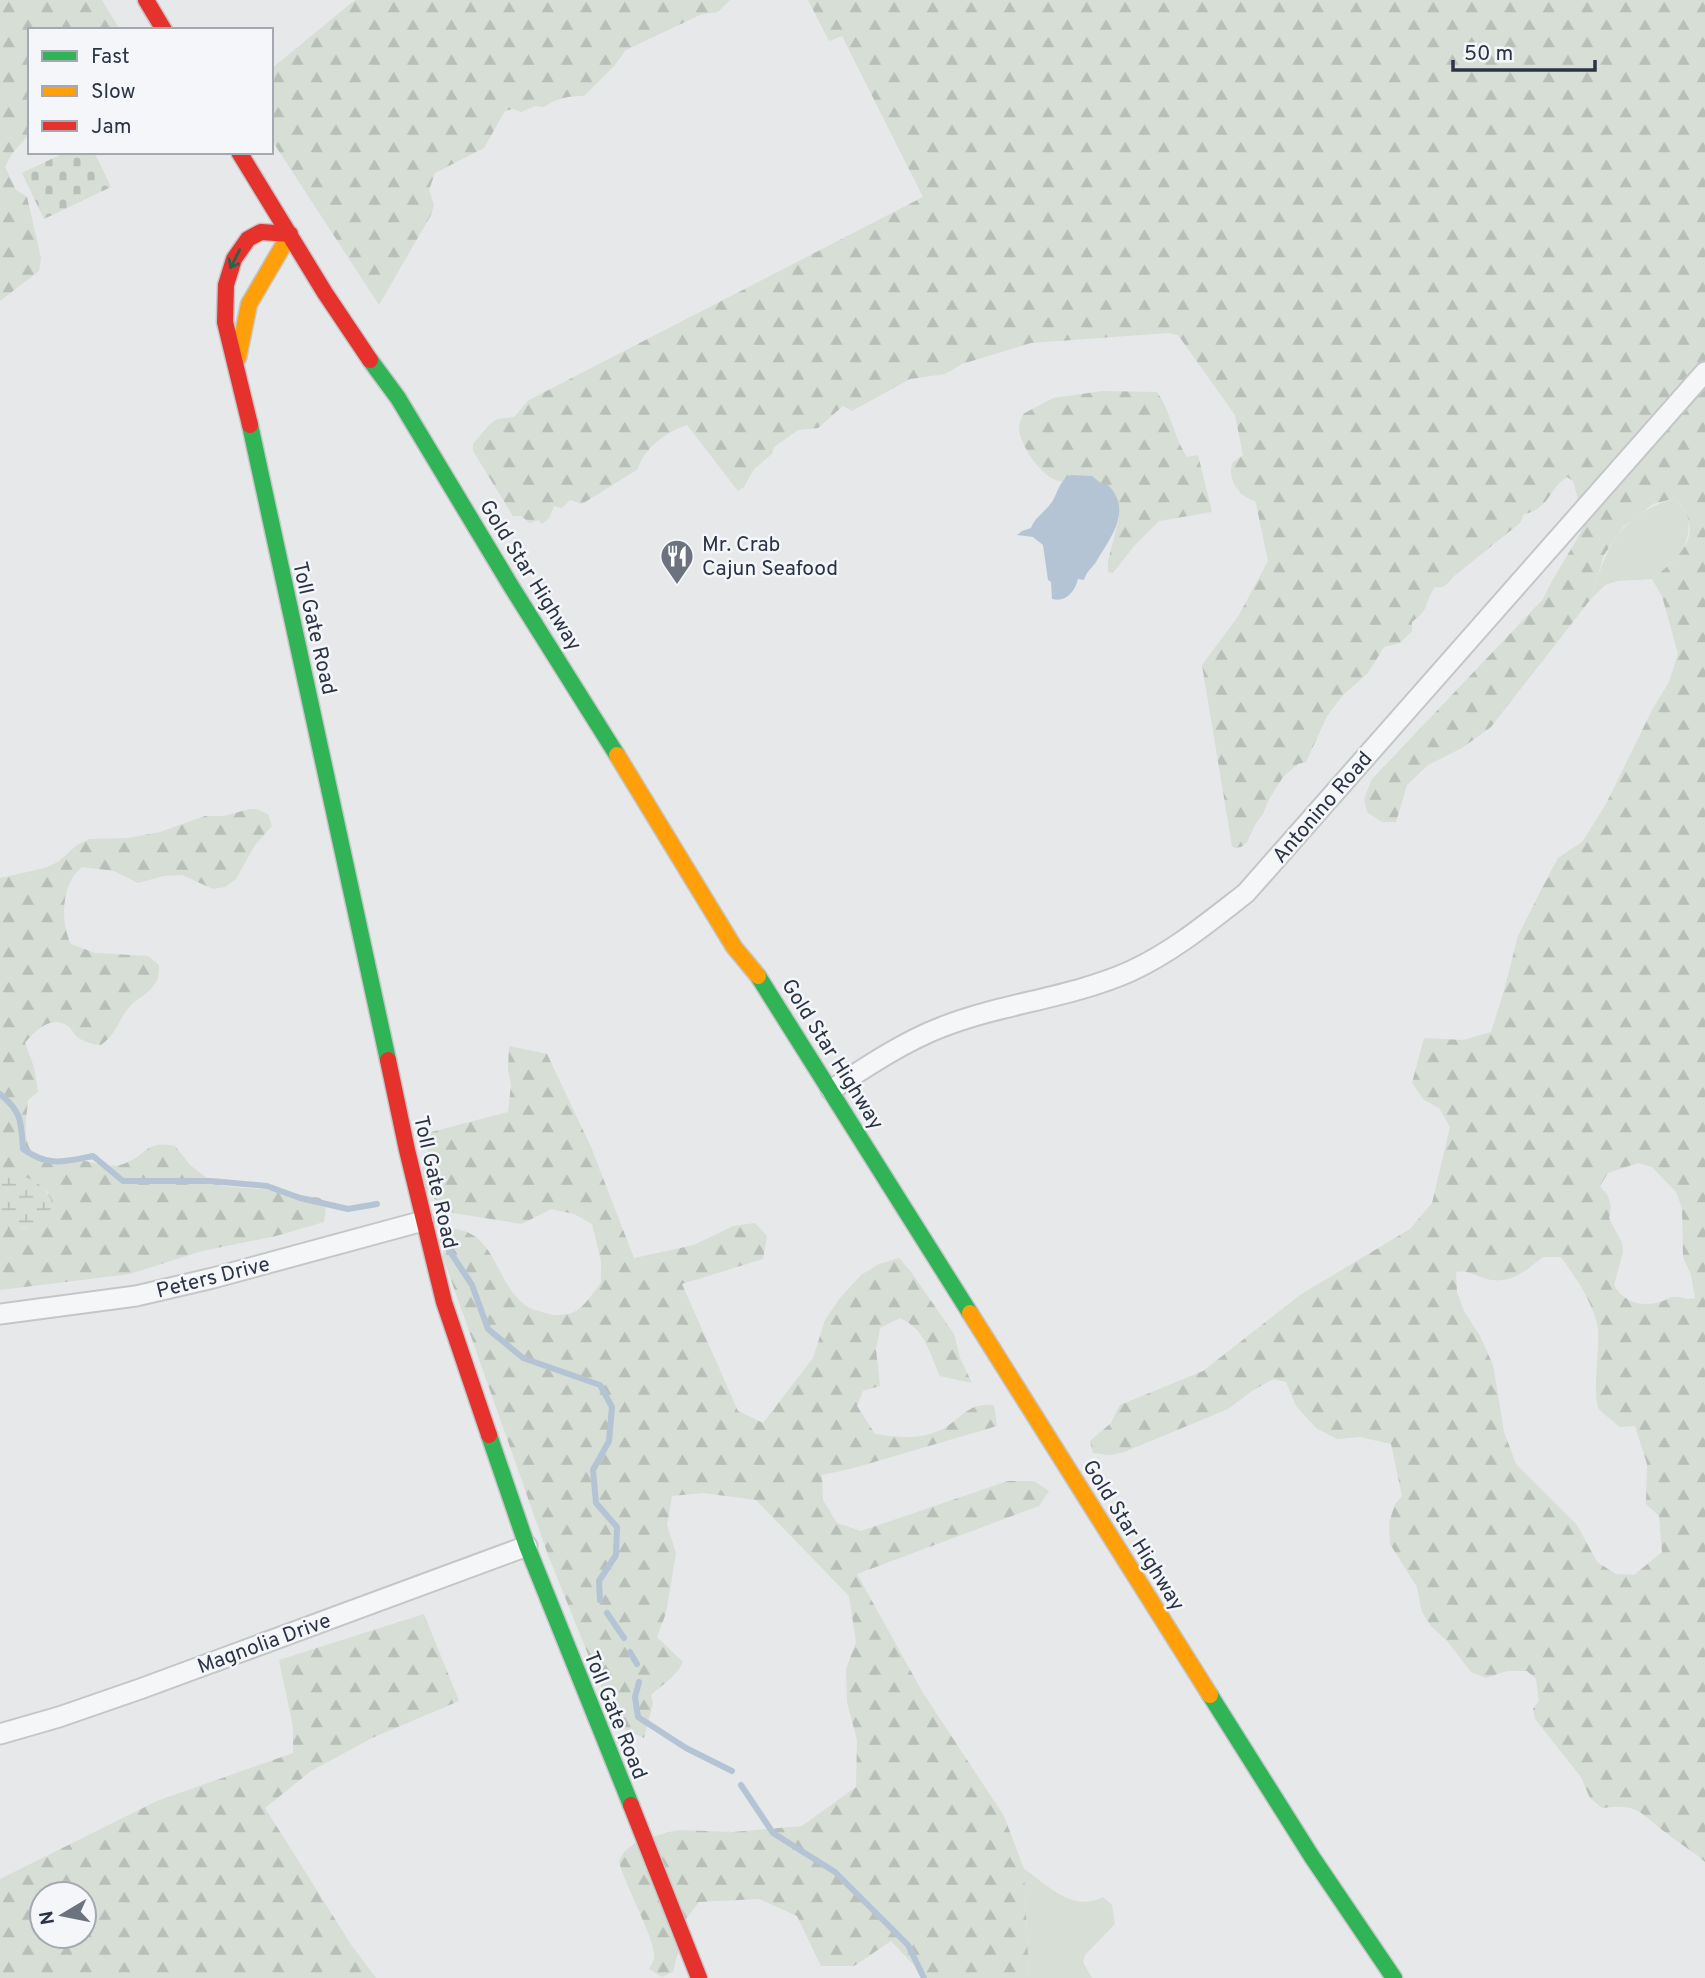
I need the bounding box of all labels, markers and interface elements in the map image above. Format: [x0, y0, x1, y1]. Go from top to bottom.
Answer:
legend [28, 28, 273, 154]
scale bar [1453, 28, 1595, 72]
text: 50 m [1464, 41, 1513, 68]
text: Fast [91, 44, 130, 71]
text: Slow [91, 79, 136, 106]
text: Jam [91, 114, 132, 141]
one-way arrow [228, 248, 242, 269]
street label: Gold Star Highway [472, 495, 587, 656]
place label: Mr. Crab Cajun Seafood [702, 532, 838, 583]
restaurant icon: Mr. Crab Cajun Seafood [658, 537, 696, 586]
street label: Toll Gate Road [285, 559, 342, 698]
street label: Antonino Road [1267, 746, 1379, 870]
street label: Gold Star Highway [774, 974, 889, 1135]
street label: Toll Gate Road [406, 1113, 463, 1252]
street label: Peters Drive [154, 1251, 273, 1306]
street label: Gold Star Highway [1075, 1455, 1190, 1616]
street label: Magnolia Drive [194, 1608, 335, 1681]
street label: Toll Gate Road [577, 1648, 653, 1784]
north arrow [28, 1880, 98, 1950]
text: N [35, 1909, 61, 1926]

